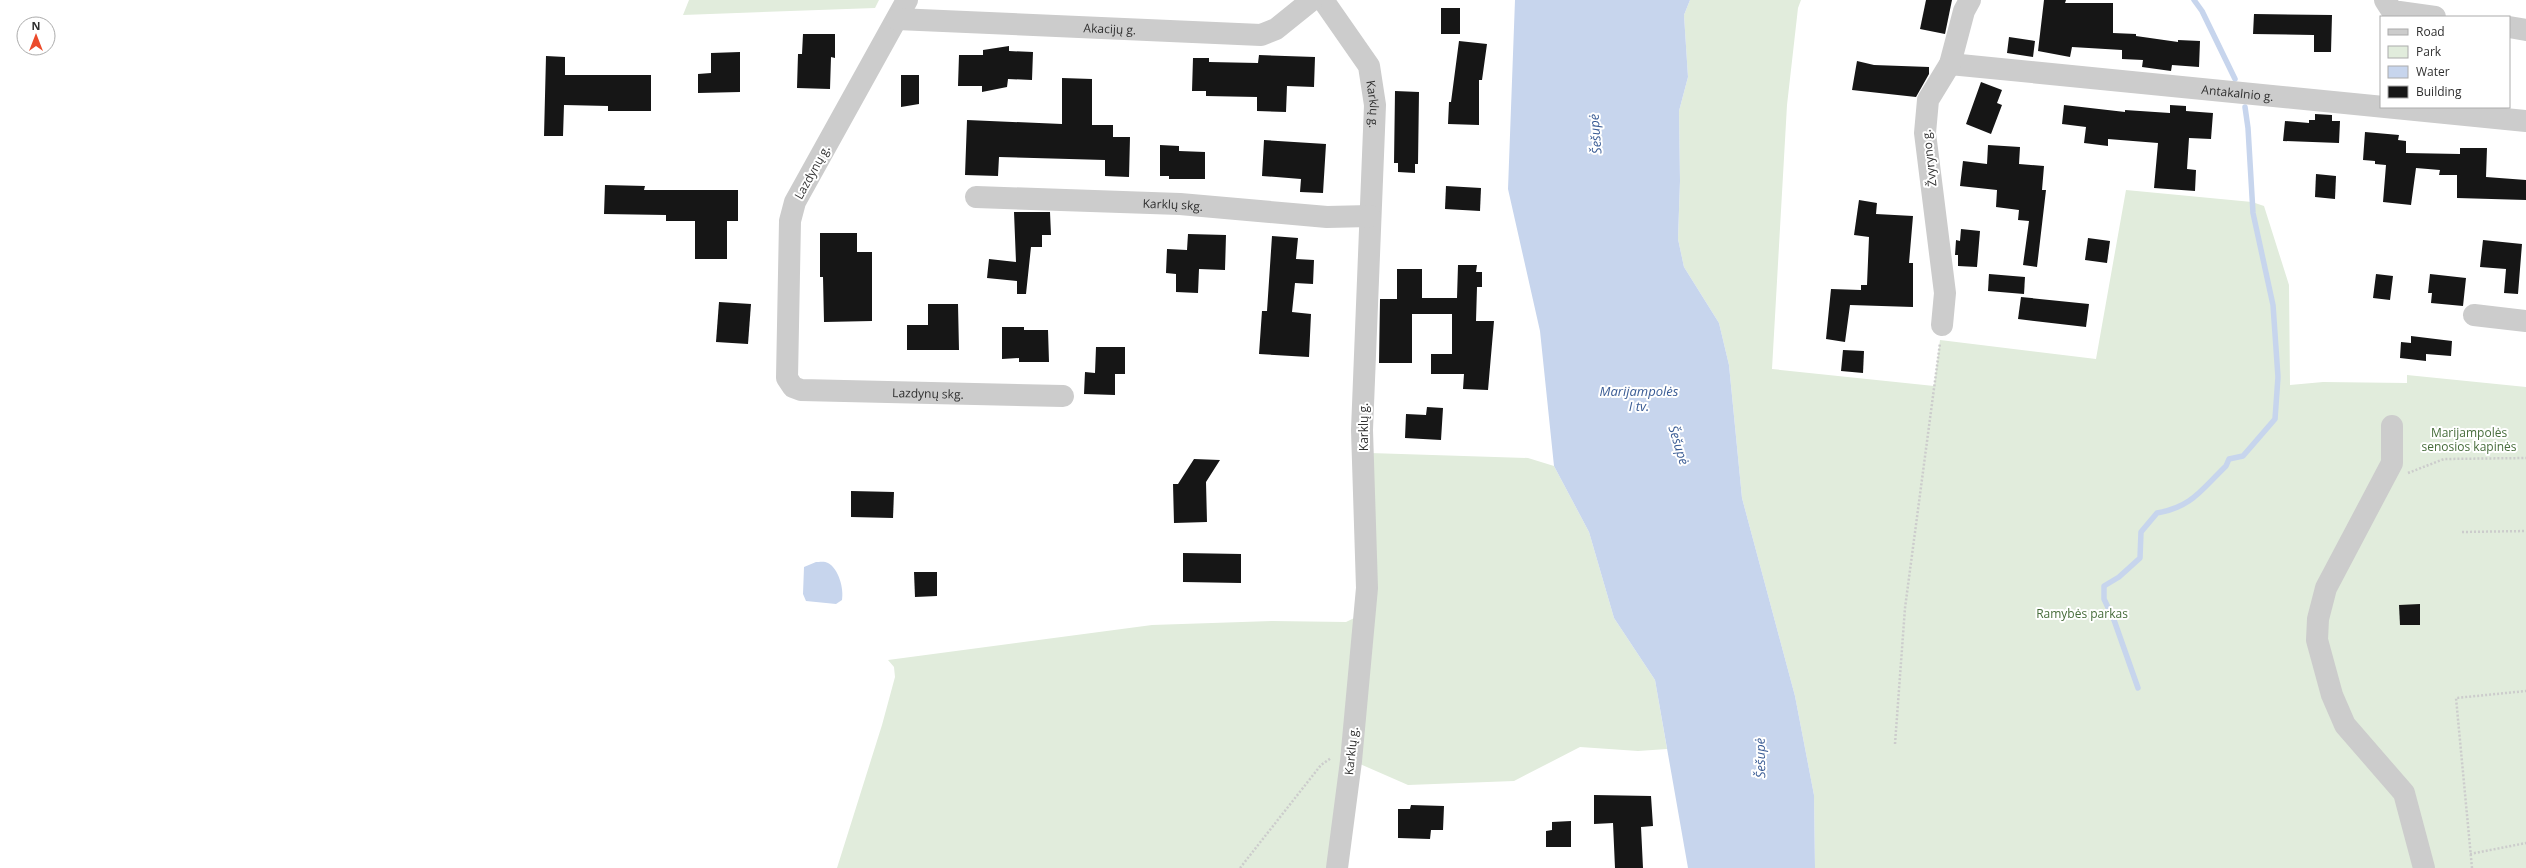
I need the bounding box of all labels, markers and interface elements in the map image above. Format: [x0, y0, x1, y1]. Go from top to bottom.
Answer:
north arrow [16, 16, 56, 56]
legend [2380, 16, 2510, 108]
text: N [32, 18, 40, 33]
street label: Akacijų g. [1083, 19, 1136, 38]
text: Road [2416, 23, 2445, 40]
text: Park [2416, 43, 2442, 60]
text: Water [2416, 63, 2450, 80]
street label: Karklų g. [1363, 79, 1384, 129]
street label: Antakalnio g. [2201, 80, 2274, 104]
text: Building [2416, 83, 2462, 100]
water label: Šešupė [1585, 113, 1605, 155]
street label: Žvyryno g. [1918, 129, 1940, 187]
street label: Lazdynų g. [790, 142, 834, 202]
street label: Karklų skg. [1142, 194, 1204, 215]
water label: Marijampolės I tv. [1600, 382, 1679, 415]
street label: Lazdynų skg. [892, 384, 964, 402]
street label: Karklų g. [1355, 403, 1372, 451]
water label: Šešupė [1665, 423, 1694, 467]
park label: Marijampolės senosios kapinės [2422, 424, 2517, 455]
park label: Ramybės parkas [2036, 605, 2128, 622]
street label: Karklų g. [1340, 726, 1362, 776]
water label: Šešupė [1751, 737, 1769, 778]

